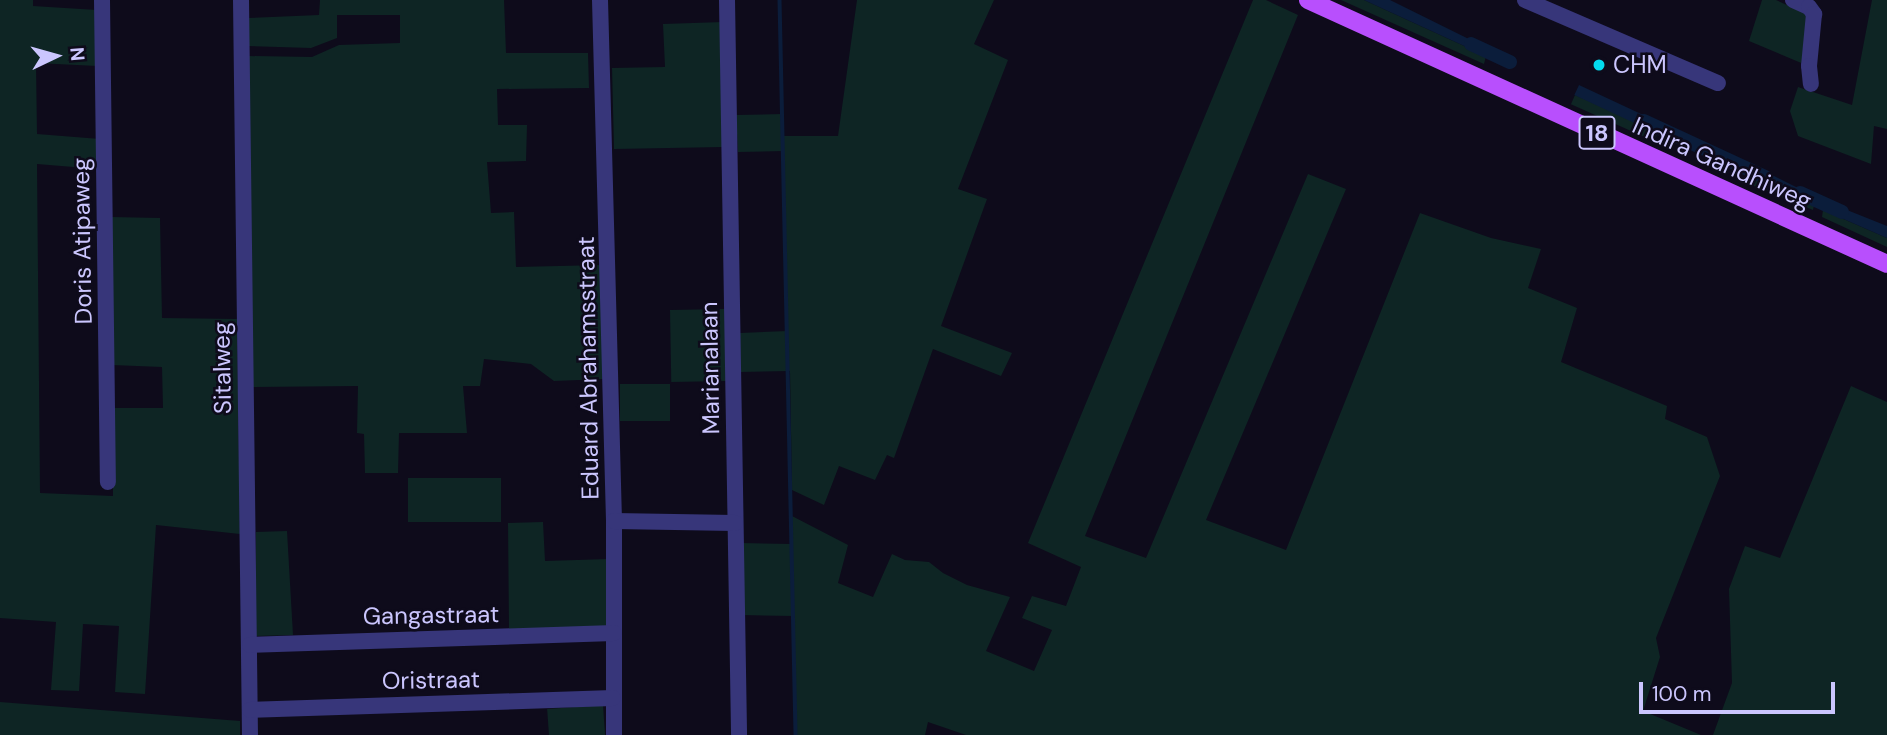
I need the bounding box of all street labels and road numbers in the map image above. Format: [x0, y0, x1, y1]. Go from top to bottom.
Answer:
street label: Indira Gandhiweg [1628, 111, 1816, 215]
road number: 18 [1578, 114, 1616, 152]
street label: Doris Atipaweg [66, 157, 98, 325]
street label: Eduard Abrahamsstraat [571, 236, 605, 500]
street label: Marianalaan [694, 301, 726, 435]
street label: Sitalweg [207, 322, 237, 414]
street label: Gangastraat [363, 599, 499, 631]
street label: Oristraat [382, 665, 480, 695]

